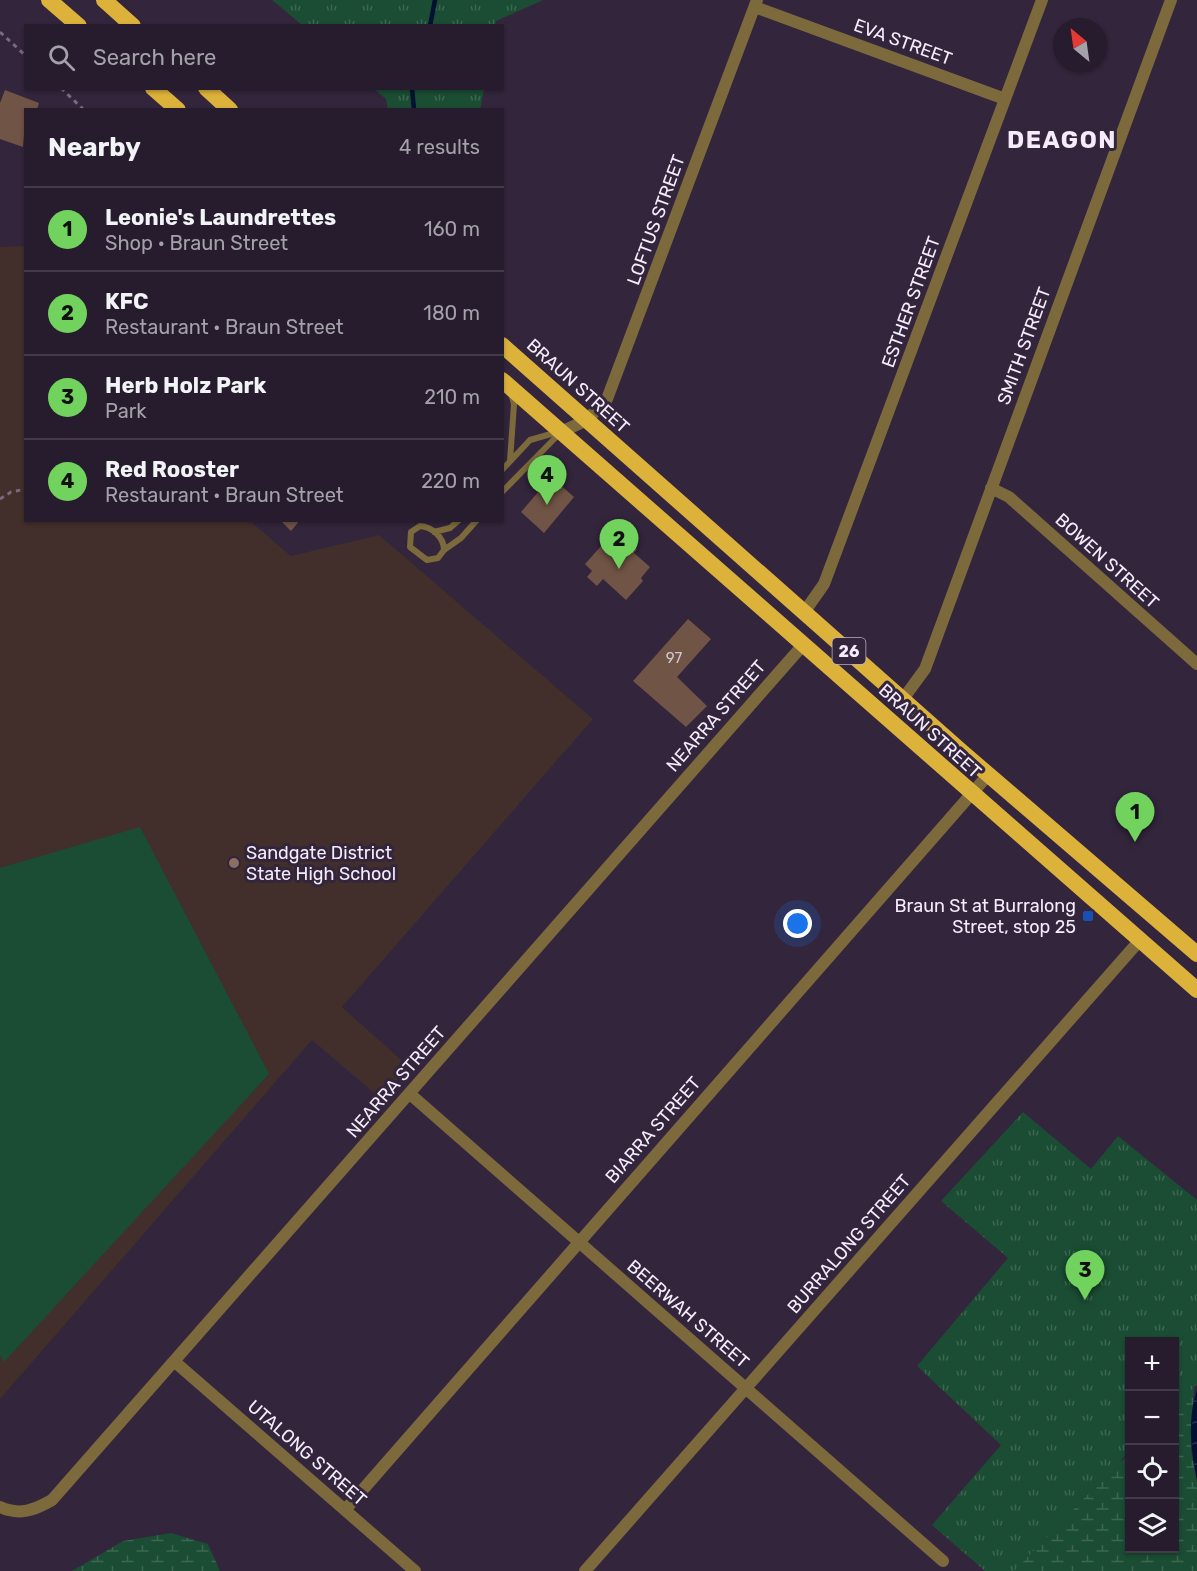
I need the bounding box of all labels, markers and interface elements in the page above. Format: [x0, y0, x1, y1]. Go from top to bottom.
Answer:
street label: EVA STREET [851, 14, 955, 70]
north arrow [1053, 18, 1107, 72]
search box [24, 24, 504, 90]
icon: search [45, 41, 78, 74]
text: Search here [93, 44, 216, 71]
district label: DEAGON [1007, 126, 1117, 154]
text: Nearby [48, 132, 141, 163]
text: 4 results [399, 135, 480, 159]
street label: LOFTUS STREET [622, 152, 690, 288]
text: Leonie's Laundrettes [105, 204, 336, 231]
text: 1 [63, 217, 72, 241]
text: 160 m [424, 217, 480, 241]
text: Shop · Braun Street [105, 231, 288, 255]
street label: ESTHER STREET [877, 233, 945, 371]
street label: SMITH STREET [993, 284, 1055, 408]
text: KFC [105, 288, 149, 315]
text: 2 [61, 301, 74, 325]
text: 180 m [423, 301, 480, 325]
text: Restaurant · Braun Street [105, 315, 344, 339]
street label: BRAUN STREET [522, 334, 634, 438]
text: Herb Holz Park [105, 372, 266, 399]
text: 3 [61, 385, 74, 409]
text: 210 m [424, 385, 480, 409]
text: Park [105, 399, 147, 423]
text: Red Rooster [105, 456, 239, 483]
pin: 4 [528, 456, 566, 505]
text: 4 [61, 469, 74, 493]
text: 220 m [421, 469, 480, 493]
text: Restaurant · Braun Street [105, 483, 344, 507]
street label: BOWEN STREET [1051, 509, 1163, 613]
pin: 2 [600, 520, 638, 569]
road number: 26 [832, 638, 866, 664]
house number: 97 [666, 649, 683, 667]
street label: NEARRA STREET [662, 656, 770, 776]
street label: BRAUN STREET [874, 679, 986, 783]
pin: 1 [1116, 792, 1154, 842]
place label: Sandgate District State High School [246, 842, 396, 885]
marker: Sandgate District State High School [227, 856, 241, 870]
place label: Braun St at Burralong Street, stop 25 [895, 895, 1076, 938]
your location [783, 909, 812, 938]
marker: Braun St at Burralong Street, stop 25 [1081, 909, 1095, 923]
street label: NEARRA STREET [342, 1022, 450, 1142]
street label: BIARRA STREET [601, 1072, 705, 1188]
street label: BURRALONG STREET [783, 1170, 915, 1318]
pin: 3 [1066, 1250, 1104, 1300]
street label: BEERWAH STREET [623, 1255, 753, 1373]
map controls [1125, 1337, 1179, 1553]
button: + [1125, 1337, 1179, 1391]
button: − [1125, 1391, 1179, 1445]
street label: UTALONG STREET [243, 1395, 371, 1511]
button: locate [1125, 1445, 1179, 1499]
button: layers [1125, 1499, 1179, 1553]

